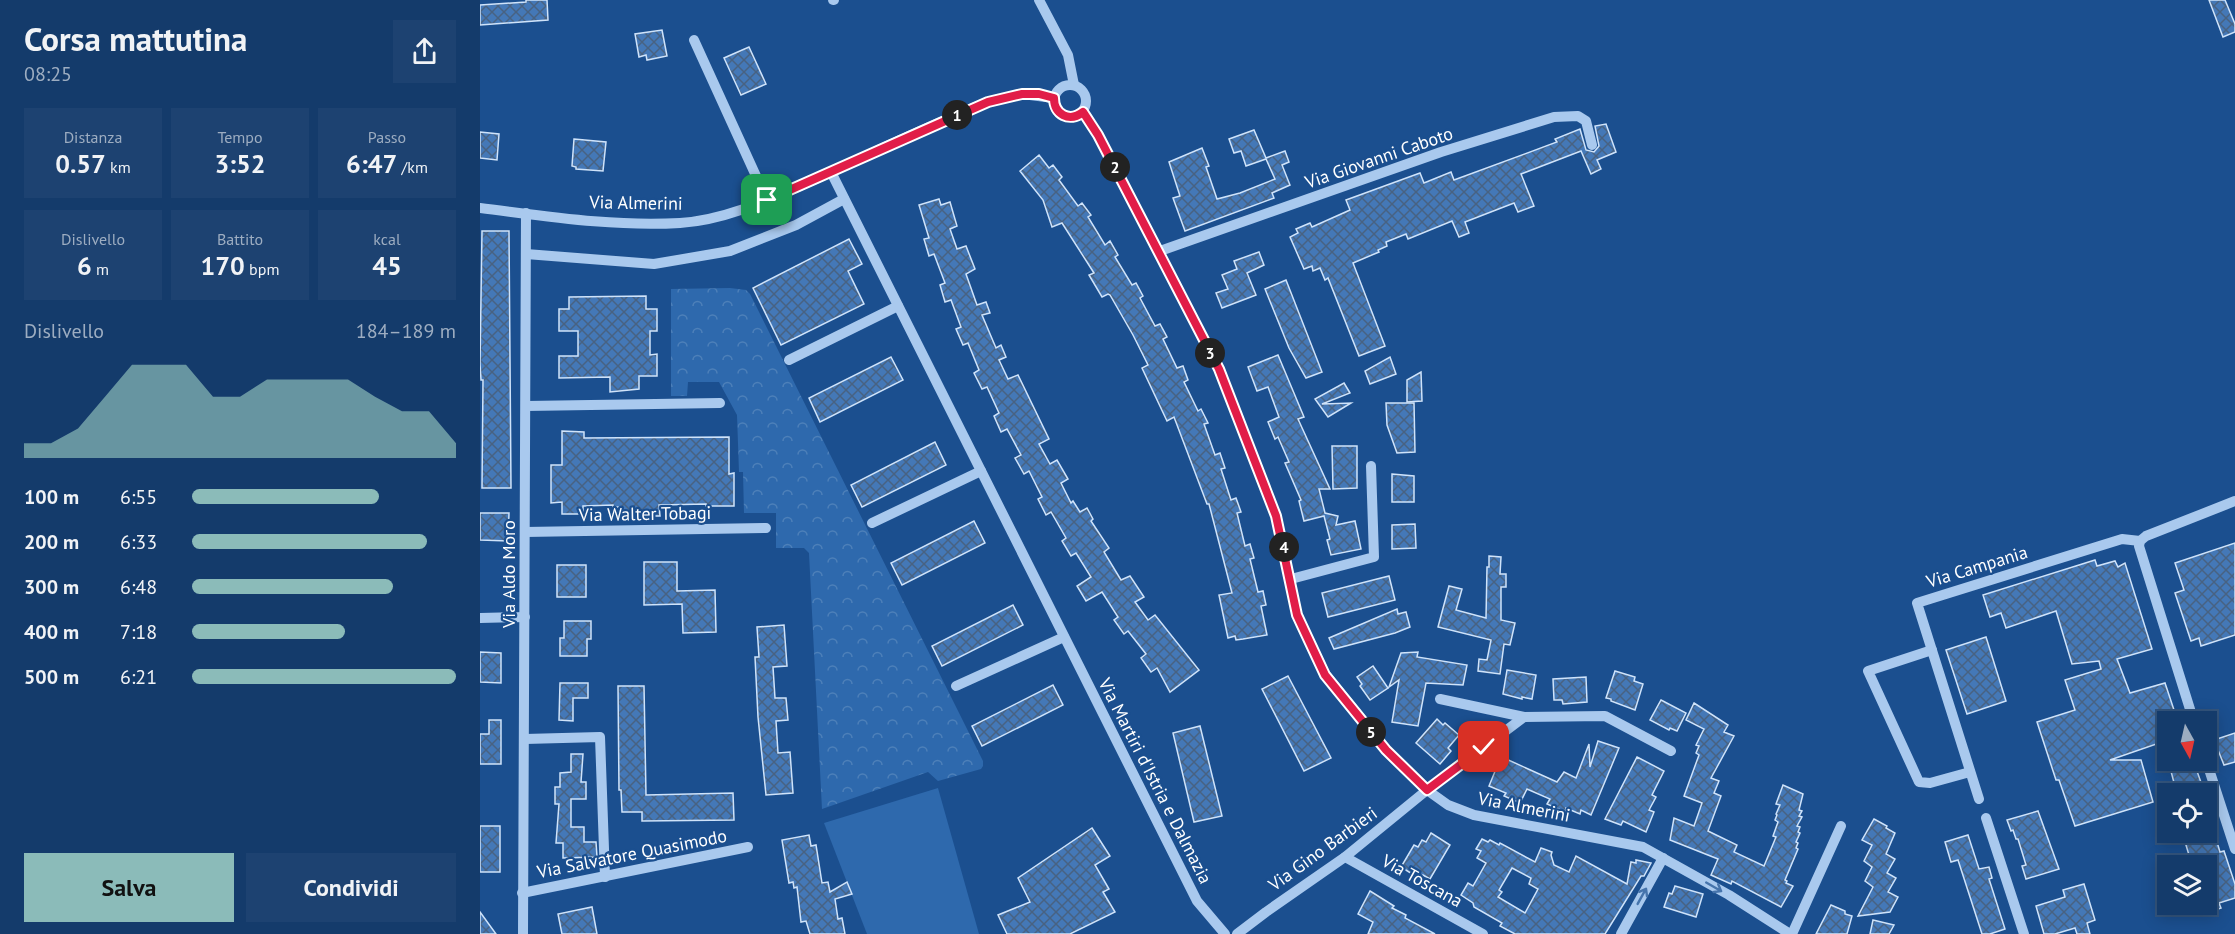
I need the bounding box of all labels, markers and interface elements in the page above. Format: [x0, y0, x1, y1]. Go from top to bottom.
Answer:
text: Corsa mattutina [24, 17, 247, 60]
button: share [393, 20, 456, 83]
text: 08:25 [24, 61, 72, 87]
pin: 1 [942, 100, 972, 130]
text: 1 [952, 105, 962, 125]
street label: Via Giovanni Caboto [1301, 121, 1456, 194]
text: Distanza [64, 127, 122, 147]
text: Tempo [217, 127, 263, 147]
text: Passo [368, 127, 406, 147]
text: 0.57 [55, 147, 106, 180]
text: 3:52 [214, 147, 266, 180]
text: 6:47 [346, 147, 397, 180]
pin: 2 [1100, 152, 1130, 182]
text: km [106, 157, 131, 177]
text: /km [397, 157, 428, 177]
text: 2 [1110, 157, 1120, 177]
pin [741, 174, 792, 225]
icon: arrive [750, 183, 783, 216]
street label: Via Almerini [588, 190, 683, 215]
text: Dislivello [61, 229, 125, 249]
text: Battito [217, 229, 263, 249]
text: kcal [373, 229, 401, 249]
text: 6 [77, 249, 92, 282]
text: 170 [201, 249, 245, 282]
text: 45 [372, 249, 402, 282]
text: m [92, 259, 109, 279]
text: bpm [245, 259, 279, 279]
text: Dislivello [24, 318, 104, 344]
text: 184–189 m [356, 318, 456, 344]
pin: 3 [1195, 338, 1225, 368]
text: 3 [1205, 343, 1215, 363]
text: 100 m [24, 484, 79, 510]
text: 6:55 [120, 484, 157, 510]
street label: Via Walter Tobagi [577, 501, 712, 526]
street label: Via Aldo Moro [497, 520, 520, 629]
text: 200 m [24, 529, 79, 555]
text: 6:33 [120, 529, 157, 555]
pin: 4 [1269, 532, 1299, 562]
text: 4 [1279, 537, 1289, 557]
street label: Via Campania [1923, 540, 2030, 593]
text: 300 m [24, 574, 79, 600]
text: 6:48 [120, 574, 157, 600]
text: 400 m [24, 619, 79, 645]
text: 7:18 [120, 619, 157, 645]
text: 500 m [24, 664, 79, 690]
text: 6:21 [120, 664, 157, 690]
street label: Via Martiri d'Istria e Dalmazia [1093, 673, 1217, 887]
north arrow [2157, 711, 2217, 771]
map controls [2157, 711, 2217, 915]
pin: 5 [1356, 717, 1386, 747]
pin [1458, 721, 1509, 772]
text: 5 [1366, 722, 1376, 742]
icon: check [1467, 730, 1500, 763]
button: locate [2157, 783, 2217, 843]
street label: Via Almerini [1475, 786, 1572, 827]
street label: Via Gino Barbieri [1263, 801, 1382, 896]
street label: Via Salvatore Quasimodo [534, 824, 729, 883]
street label: Via Toscana [1377, 848, 1467, 912]
button: Salva [24, 853, 234, 922]
button: Condividi [246, 853, 456, 922]
button: layers [2157, 855, 2217, 915]
one-way arrow [1705, 881, 1722, 893]
one-way arrow [1636, 888, 1648, 905]

